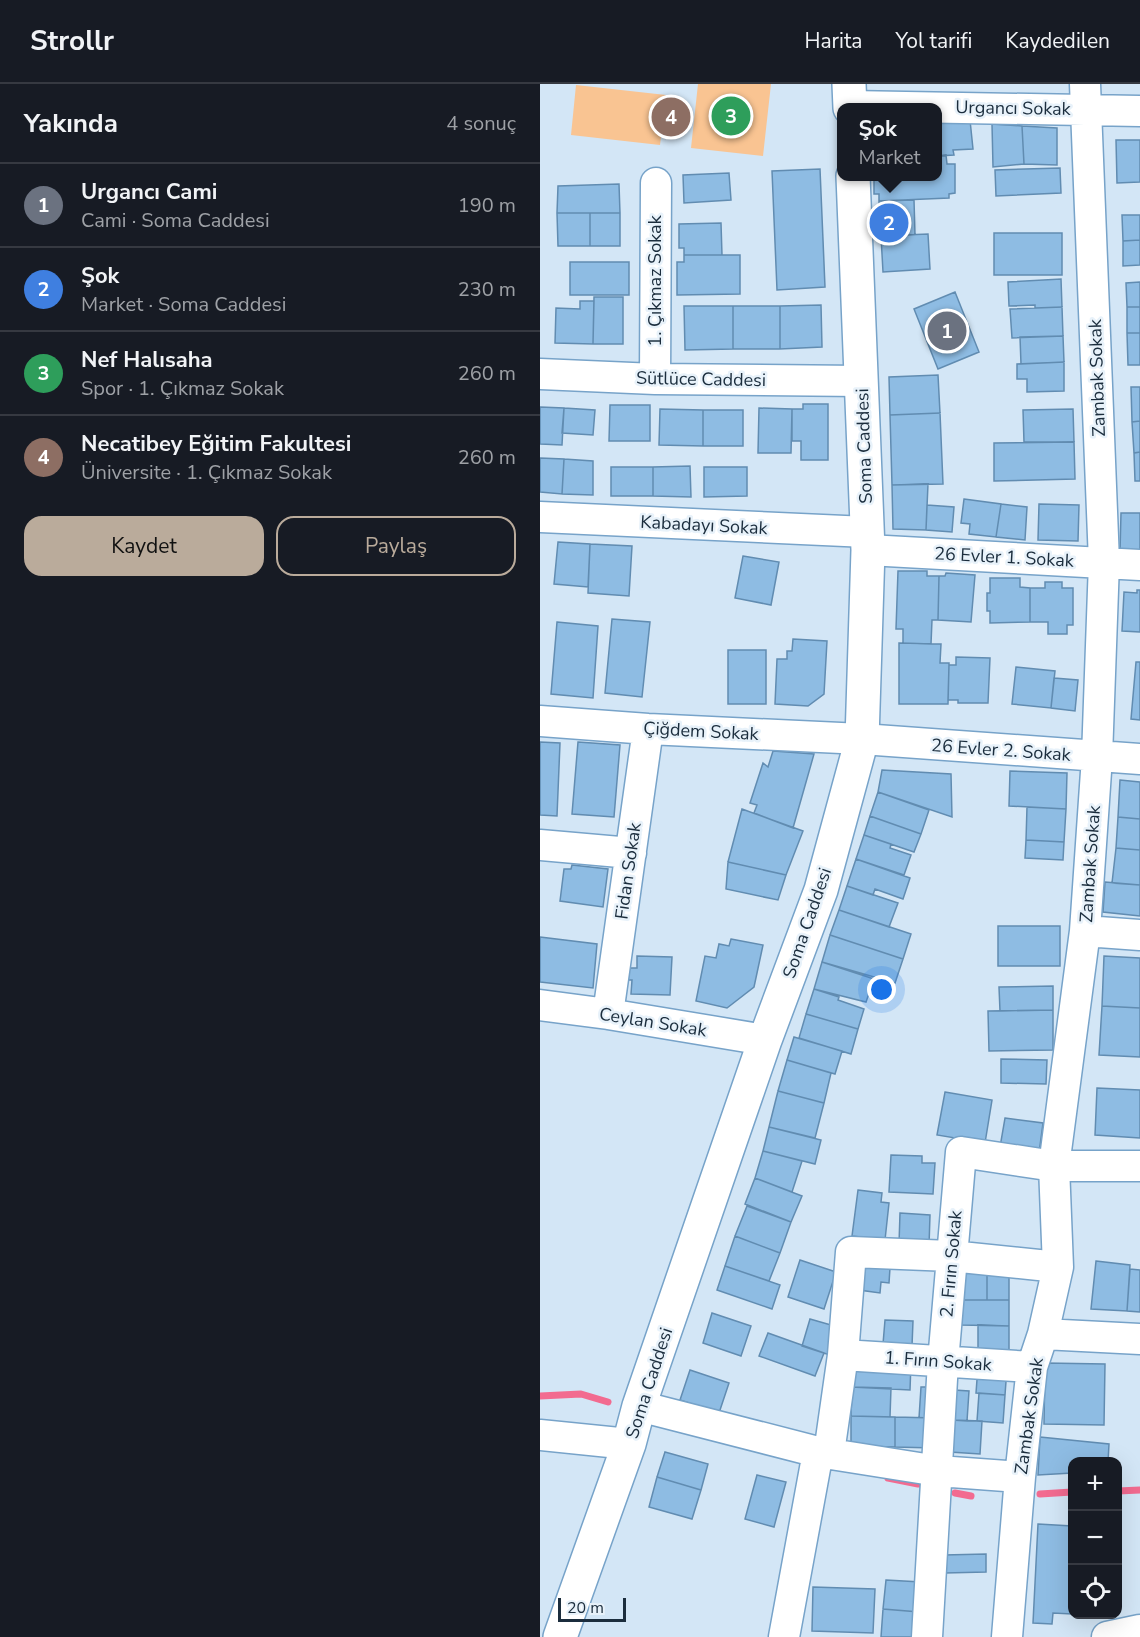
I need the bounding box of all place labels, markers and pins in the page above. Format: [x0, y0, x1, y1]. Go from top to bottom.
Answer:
pin: 3 [712, 93, 750, 138]
pin: 4 [652, 94, 690, 140]
pin: 2 [870, 200, 908, 246]
pin: 1 [928, 308, 966, 354]

